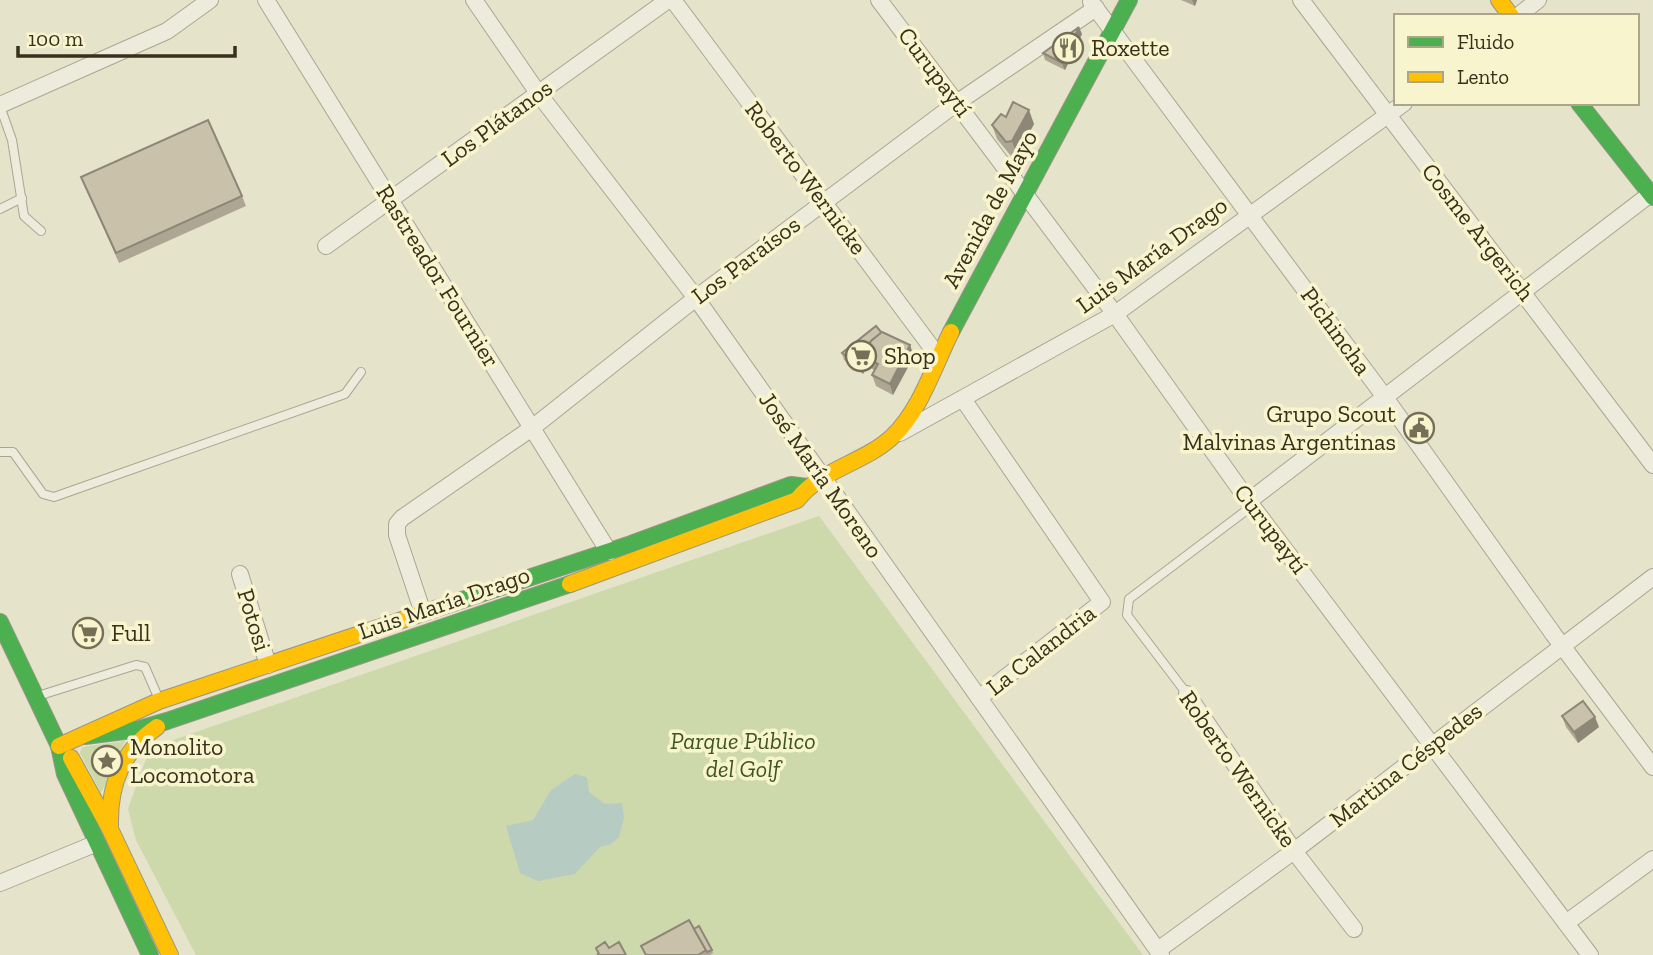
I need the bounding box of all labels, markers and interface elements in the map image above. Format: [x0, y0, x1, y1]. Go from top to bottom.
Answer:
scale bar [18, 14, 234, 58]
legend [1394, 14, 1639, 105]
street label: Curupaytí [892, 21, 979, 122]
text: 100 m [28, 26, 83, 51]
text: Fluido [1457, 29, 1514, 54]
restaurant icon: Roxette [1051, 31, 1085, 65]
place label: Roxette [1091, 33, 1170, 62]
text: Lento [1457, 64, 1509, 89]
street label: Los Plátanos [436, 73, 558, 173]
street label: Roberto Wernicke [739, 95, 873, 260]
street label: Avenida de Mayo [936, 125, 1043, 293]
street label: Cosme Argerich [1416, 157, 1541, 307]
street label: Rastreador Fournier [370, 179, 506, 372]
street label: Luis María Drago [1071, 190, 1233, 319]
street label: Los Paraísos [686, 209, 806, 310]
street label: Pichincha [1295, 281, 1378, 381]
supermarket icon: Shop [844, 339, 878, 373]
place label: Shop [884, 341, 936, 370]
street label: José María Moreno [753, 386, 890, 564]
place label: Grupo Scout Malvinas Argentinas [1183, 399, 1396, 456]
public building icon: Grupo Scout Malvinas Argentinas [1402, 411, 1436, 445]
street label: Curupaytí [1228, 478, 1315, 579]
street label: Luis María Drago [354, 560, 533, 645]
street label: Potosi [231, 585, 278, 655]
street label: La Calandria [980, 598, 1101, 701]
supermarket icon: Full [71, 616, 105, 650]
place label: Full [111, 618, 151, 647]
street label: Roberto Wernicke [1174, 685, 1303, 853]
street label: Martina Céspedes [1324, 696, 1488, 833]
park label: Parque Público del Golf [670, 726, 816, 783]
place label: Monolito Locomotora [130, 732, 255, 789]
place icon: Monolito Locomotora [90, 744, 124, 778]

